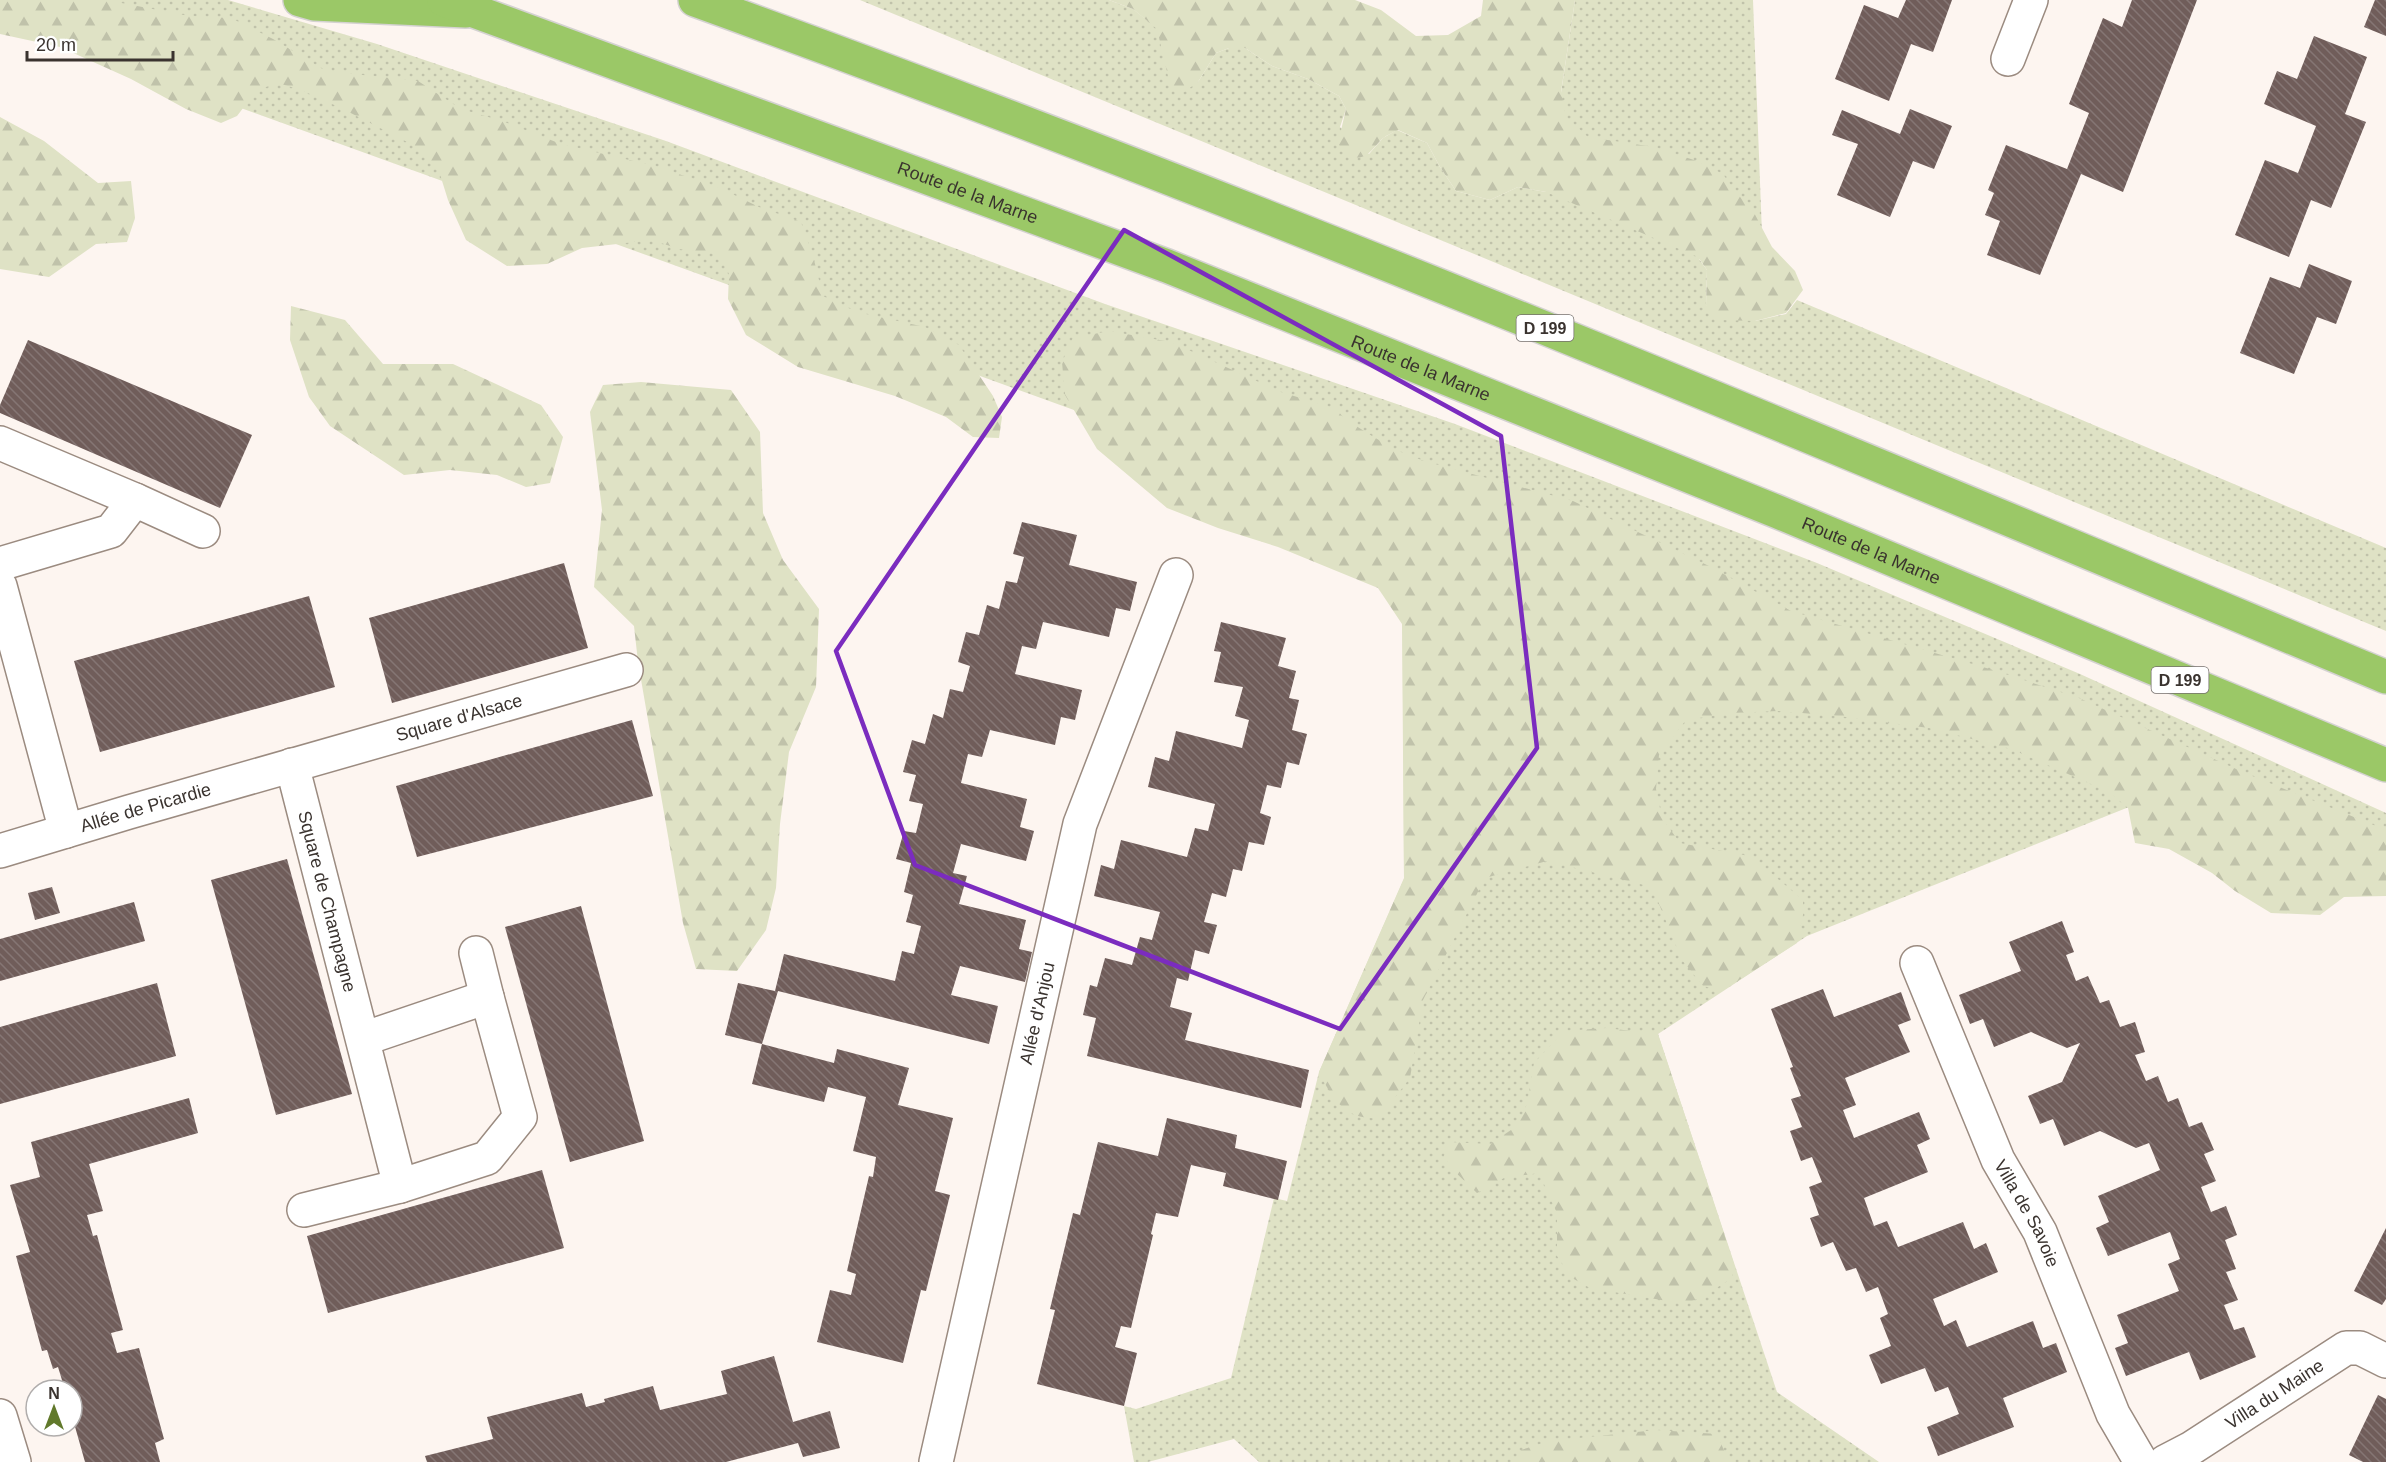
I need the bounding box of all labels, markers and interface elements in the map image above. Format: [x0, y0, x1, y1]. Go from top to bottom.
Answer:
scale bar [27, 24, 172, 62]
text: 20 m [36, 35, 76, 55]
street label: Route de la Marne [895, 158, 1041, 228]
road number: D 199 [1516, 315, 1574, 341]
street label: Route de la Marne [1348, 331, 1493, 405]
street label: Route de la Marne [1799, 513, 1943, 588]
road number: D 199 [2152, 667, 2208, 693]
street label: Square d'Alsace [393, 690, 525, 745]
street label: Allée de Picardie [78, 779, 213, 836]
street label: Square de Champagne [294, 809, 360, 994]
street label: Allée d'Anjou [1016, 960, 1059, 1066]
street label: Villa de Savoie [1990, 1156, 2063, 1270]
street label: Villa du Maine [2222, 1355, 2327, 1433]
north arrow [24, 1378, 84, 1438]
text: N [48, 1385, 60, 1402]

